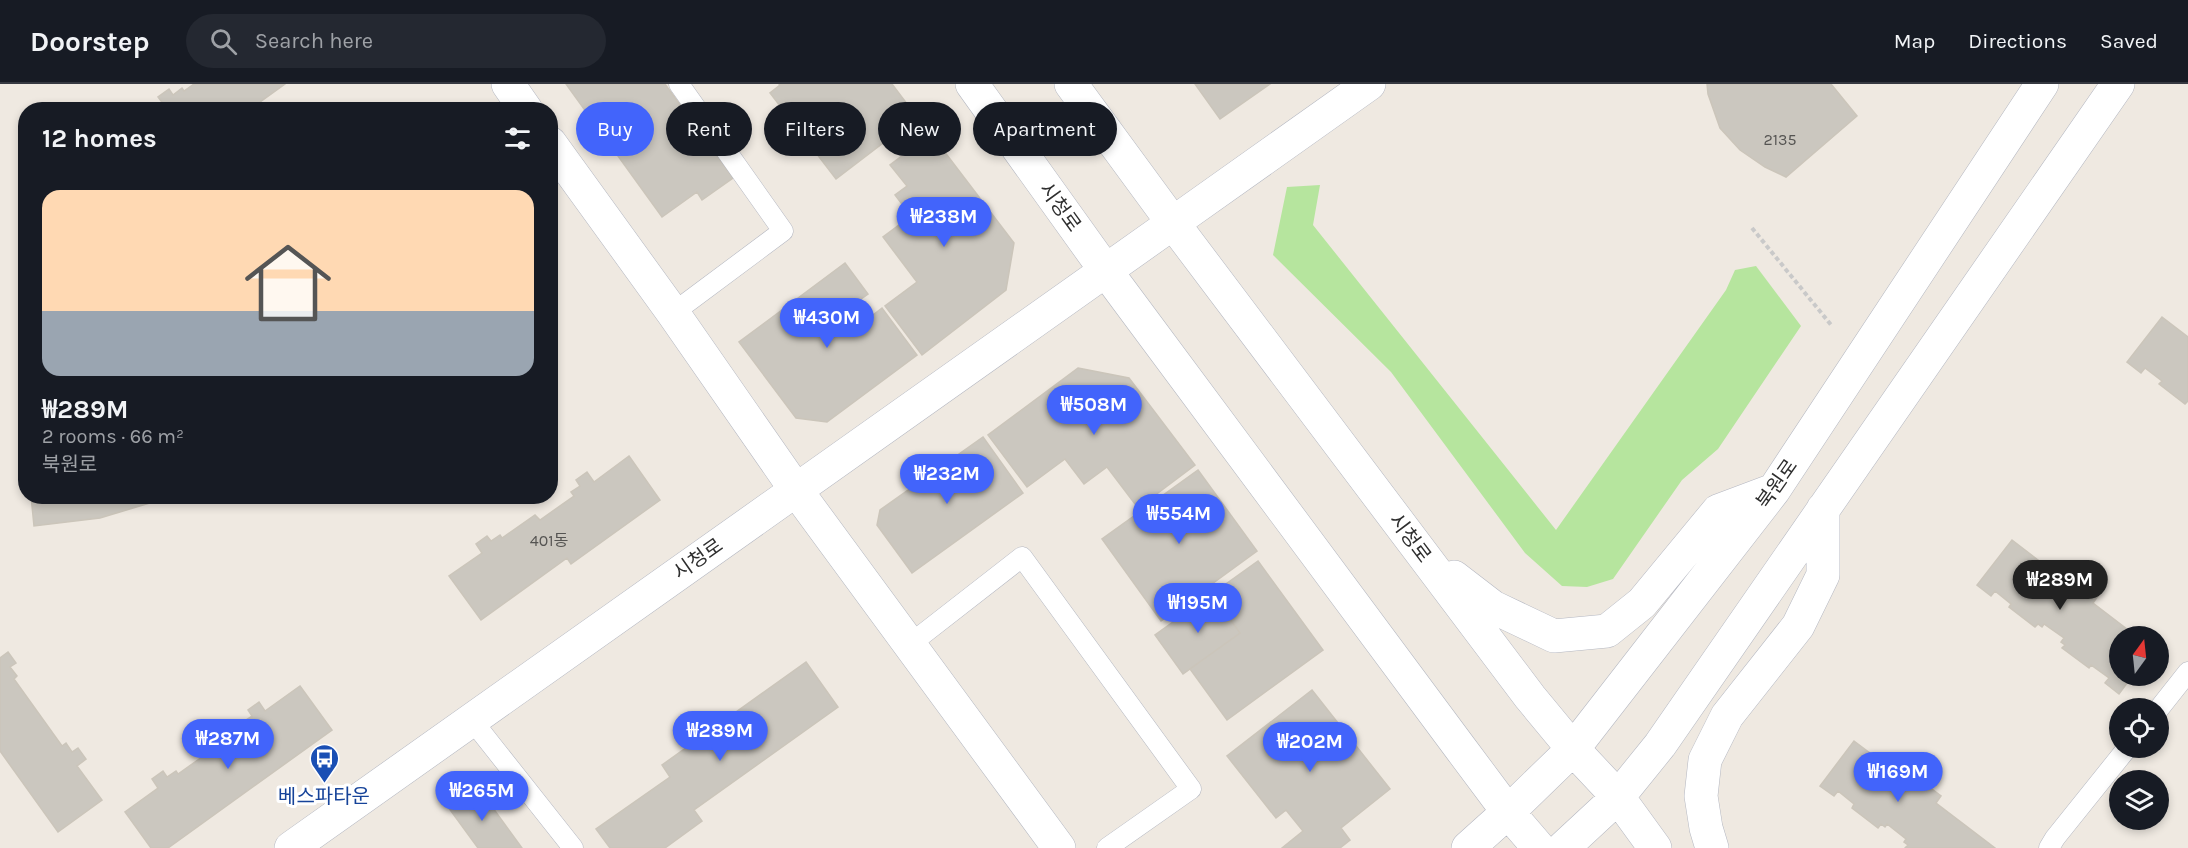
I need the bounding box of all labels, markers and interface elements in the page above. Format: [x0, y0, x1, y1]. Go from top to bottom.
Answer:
search box [186, 14, 606, 68]
text: Doorstep [30, 25, 150, 58]
icon: search [207, 25, 240, 58]
text: Search here [255, 28, 373, 54]
text: Map [1894, 29, 1935, 53]
text: Directions [1968, 29, 2067, 53]
text: Saved [2100, 29, 2158, 53]
chip: Buy [576, 102, 654, 156]
chip: Rent [666, 102, 752, 156]
chip: Filters [764, 102, 866, 156]
chip: New [878, 102, 961, 156]
chip: Apartment [973, 102, 1117, 156]
icon: filters [501, 122, 534, 155]
text: 12 homes [42, 123, 157, 154]
house number: 2135 [1763, 130, 1797, 149]
street label: 시청로 [1034, 178, 1086, 236]
pin: ₩238M [902, 197, 986, 248]
text: ₩238M [911, 205, 977, 228]
icon: home [234, 229, 342, 337]
pin: ₩430M [785, 298, 869, 349]
text: ₩430M [794, 306, 860, 329]
pin: ₩508M [1052, 385, 1136, 436]
text: ₩508M [1061, 393, 1127, 416]
text: ₩289M [42, 394, 128, 425]
text: 2 rooms · 66 m² [42, 425, 184, 448]
text: 북원로 [42, 453, 97, 476]
pin: ₩232M [905, 454, 989, 505]
street label: 북원로 [1752, 455, 1802, 513]
text: ₩232M [914, 462, 980, 485]
pin: ₩554M [1137, 494, 1221, 545]
text: ₩554M [1147, 502, 1211, 525]
street label: 시청로 [1384, 509, 1436, 567]
house number: 401동 [530, 531, 568, 550]
street label: 시청로 [669, 534, 727, 584]
pin: ₩289M [2018, 560, 2102, 611]
text: ₩289M [2027, 568, 2093, 591]
pin: ₩195M [1156, 583, 1240, 634]
text: ₩195M [1168, 591, 1228, 614]
north arrow [2109, 626, 2169, 686]
map controls [2109, 626, 2169, 830]
button: locate [2109, 698, 2169, 758]
pin: ₩289M [678, 711, 762, 762]
pin: ₩287M [186, 719, 270, 770]
text: ₩289M [687, 719, 753, 742]
pin: ₩202M [1268, 722, 1352, 773]
text: ₩287M [196, 727, 260, 750]
text: ₩202M [1277, 730, 1343, 753]
bus stop icon: 베스파타운 [308, 742, 340, 784]
pin: ₩169M [1856, 752, 1940, 803]
text: ₩169M [1868, 760, 1928, 783]
button: layers [2109, 770, 2169, 830]
pin: ₩265M [440, 771, 524, 822]
text: ₩265M [449, 779, 515, 802]
place label: 베스파타운 [278, 785, 370, 808]

